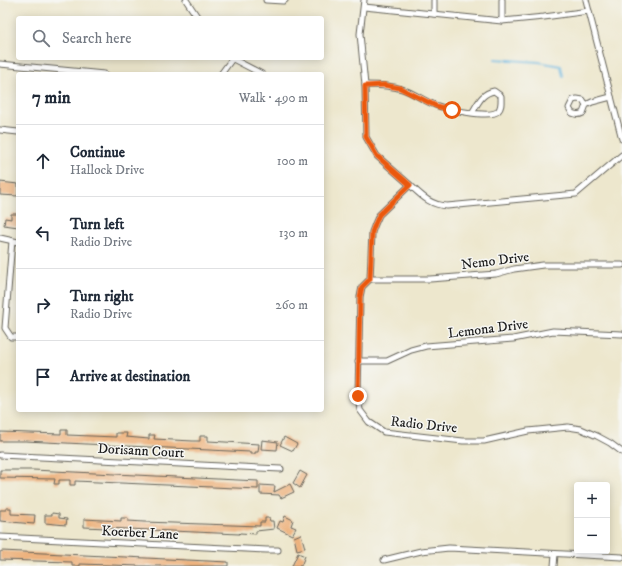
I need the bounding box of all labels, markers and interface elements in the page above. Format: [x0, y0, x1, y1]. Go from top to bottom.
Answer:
search box [16, 16, 324, 60]
icon: search [30, 27, 52, 49]
text: Search here [62, 29, 131, 48]
text: 7 min [32, 87, 71, 109]
text: Walk · 490 m [239, 90, 308, 106]
route start [443, 101, 461, 119]
text: Continue [70, 143, 125, 162]
icon: ahead [32, 150, 54, 172]
text: 100 m [277, 153, 308, 169]
text: Hallock Drive [70, 162, 144, 178]
text: Turn left [70, 215, 124, 234]
icon: left [32, 222, 54, 244]
text: 130 m [279, 225, 308, 241]
text: Radio Drive [70, 234, 132, 250]
street label: Nemo Drive [460, 248, 530, 274]
text: Turn right [70, 287, 133, 306]
icon: right [32, 294, 54, 316]
text: 260 m [275, 297, 308, 313]
text: Radio Drive [70, 306, 132, 322]
street label: Lemona Drive [447, 315, 529, 343]
icon: arrive [32, 366, 54, 388]
text: Arrive at destination [70, 367, 190, 386]
route end [349, 387, 367, 405]
street label: Radio Drive [390, 413, 458, 437]
street label: Dorisann Court [97, 440, 185, 462]
map controls [574, 482, 610, 554]
button: + [574, 482, 610, 518]
button: − [574, 518, 610, 554]
street label: Koerber Lane [101, 522, 179, 544]

